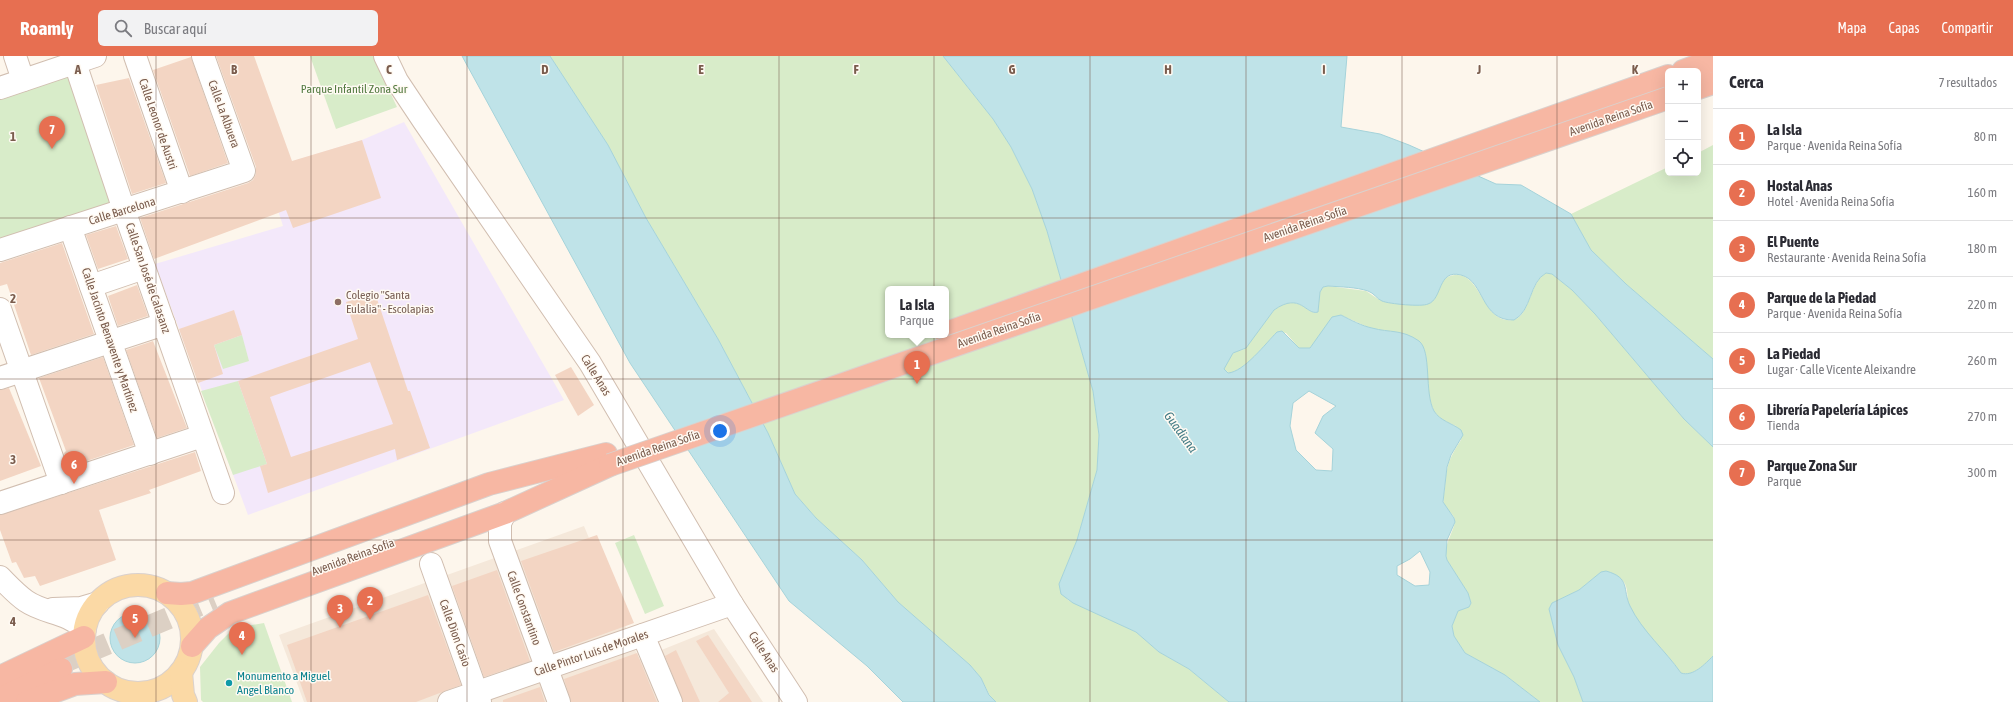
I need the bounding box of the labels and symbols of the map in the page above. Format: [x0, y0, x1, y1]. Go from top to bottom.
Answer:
text: A [74, 62, 82, 77]
text: B [231, 62, 238, 77]
text: C [386, 62, 392, 77]
text: D [541, 62, 549, 77]
text: E [698, 62, 704, 77]
text: F [853, 62, 859, 77]
text: G [1009, 62, 1016, 77]
text: H [1164, 62, 1172, 77]
text: I [1322, 62, 1326, 77]
text: J [1476, 62, 1481, 77]
text: K [1632, 62, 1639, 77]
street label: Calle Leonor de Austri [136, 77, 180, 171]
street label: Calle La Albuera [205, 78, 243, 150]
park label: Parque Infantil Zona Sur [301, 82, 408, 96]
street label: Avenida Reina Sofía [1567, 97, 1655, 139]
pin: 7 [39, 116, 65, 149]
text: 1 [10, 129, 16, 144]
street label: Calle Barcelona [87, 194, 157, 228]
street label: Avenida Reina Sofía [1261, 203, 1349, 245]
street label: Calle San José de Calasanz [123, 221, 174, 336]
street label: Calle Jacinto Benavente y Martínez [79, 266, 142, 415]
place label: Colegio "Santa Eulalia" - Escolapias [346, 288, 434, 316]
text: 2 [10, 291, 16, 306]
marker: Colegio "Santa Eulalia" - Escolapias [333, 297, 343, 307]
street label: Avenida Reina Sofía [955, 309, 1043, 351]
pin: 1 [904, 351, 930, 384]
street label: Calle Anas [578, 352, 614, 398]
water label: Guadiana [1161, 409, 1201, 455]
your location [710, 421, 730, 441]
street label: Avenida Reina Sofía [614, 427, 702, 469]
pin: 6 [61, 451, 87, 484]
text: 3 [10, 452, 16, 467]
street label: Avenida Reina Sofía [310, 536, 396, 578]
street label: Calle Constantino [504, 569, 544, 647]
pin: 2 [357, 587, 383, 620]
pin: 3 [327, 595, 353, 628]
street label: Calle Dion Casio [436, 597, 474, 669]
pin: 5 [122, 605, 148, 638]
text: 4 [9, 614, 16, 629]
pin: 4 [229, 622, 255, 655]
street label: Calle Pintor Luis de Morales [532, 627, 650, 679]
street label: Calle Anas [746, 629, 782, 675]
place label: Monumento a Miguel Angel Blanco [237, 669, 331, 697]
marker: Monumento a Miguel Angel Blanco [224, 678, 234, 688]

